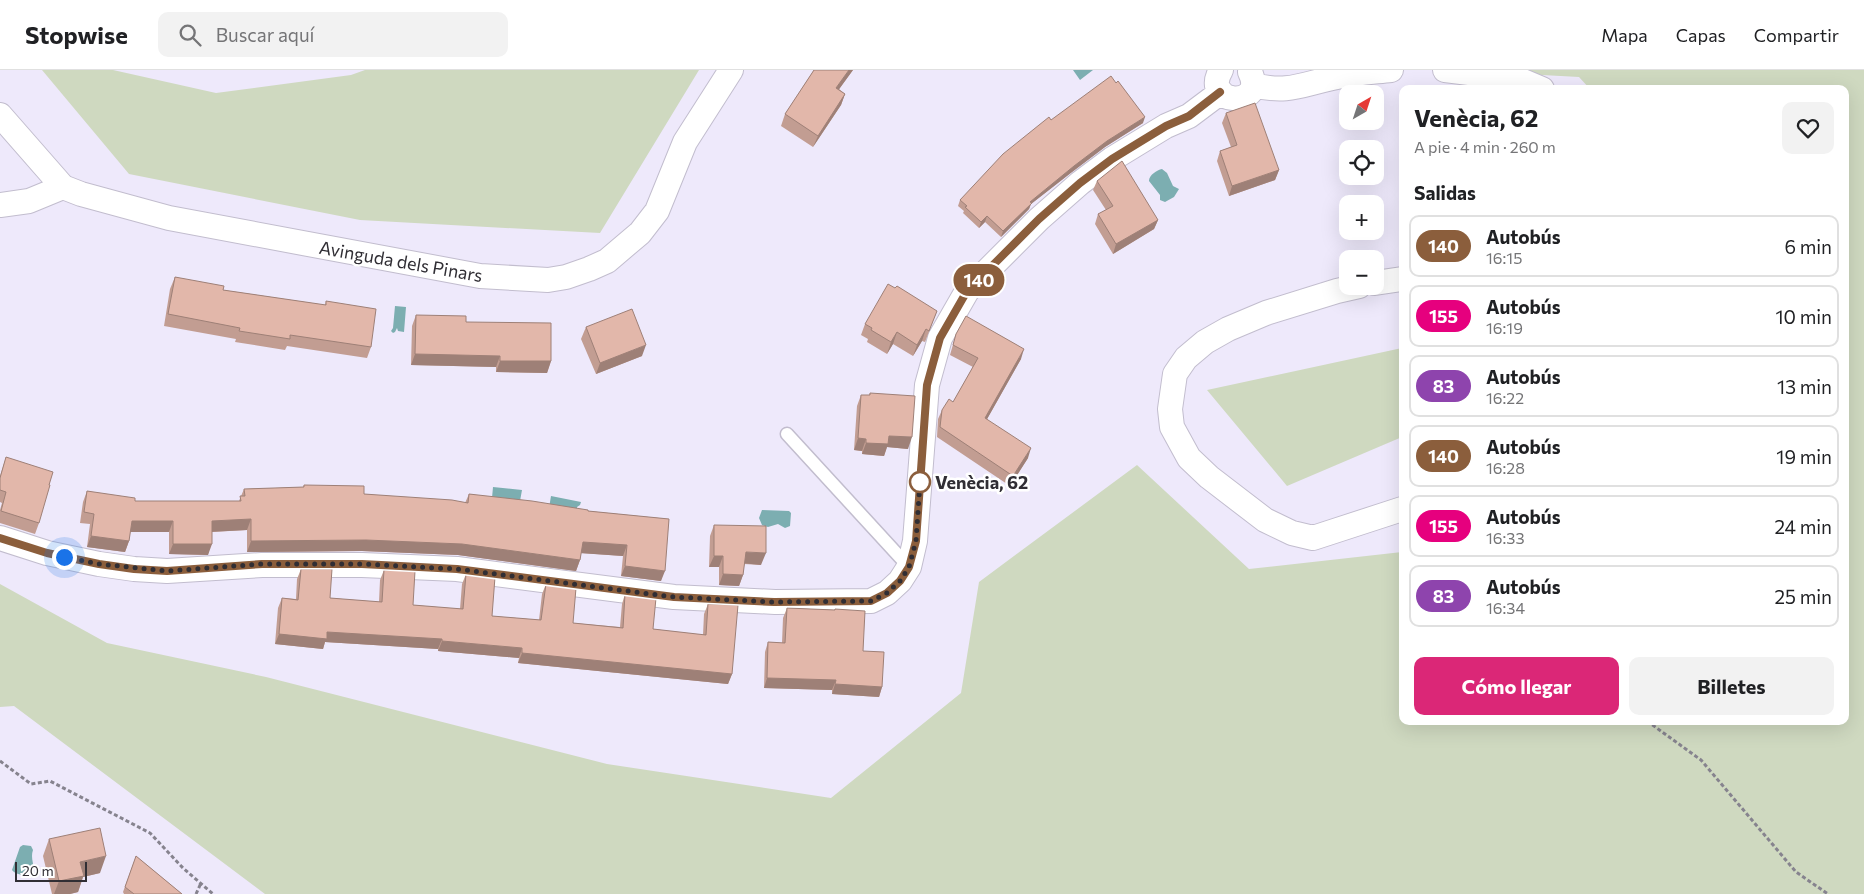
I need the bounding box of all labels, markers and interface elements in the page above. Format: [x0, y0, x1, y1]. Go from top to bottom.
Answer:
search box [158, 12, 508, 57]
text: Stopwise [25, 20, 128, 49]
icon: search [176, 21, 204, 49]
text: Buscar aquí [216, 23, 314, 46]
text: Mapa [1601, 24, 1648, 46]
text: Capas [1676, 24, 1726, 46]
text: Compartir [1754, 24, 1839, 46]
north arrow [1339, 85, 1384, 130]
map controls [1339, 85, 1384, 295]
button: heart [1782, 102, 1834, 154]
text: Venècia, 62 [1414, 103, 1538, 132]
text: A pie · 4 min · 260 m [1414, 137, 1556, 156]
button: locate [1339, 140, 1384, 185]
text: Salidas [1414, 181, 1476, 204]
button: + [1339, 195, 1384, 240]
text: Autobús [1486, 225, 1561, 248]
text: 140 [1428, 235, 1459, 257]
text: 6 min [1784, 235, 1832, 258]
street label: Avinguda dels Pinars [317, 236, 485, 286]
text: 16:15 [1486, 248, 1522, 267]
button: − [1339, 250, 1384, 295]
line badge: 140 [950, 264, 1008, 296]
text: 140 [963, 269, 995, 291]
text: Autobús [1486, 295, 1561, 318]
text: 155 [1429, 305, 1458, 327]
text: 10 min [1775, 305, 1832, 328]
text: 16:19 [1486, 318, 1523, 337]
text: Autobús [1486, 365, 1561, 388]
text: 83 [1433, 375, 1454, 397]
text: 13 min [1777, 375, 1832, 398]
text: 16:22 [1486, 388, 1524, 407]
text: Autobús [1486, 435, 1561, 458]
text: 140 [1428, 445, 1459, 467]
text: 19 min [1776, 445, 1832, 468]
text: 16:28 [1486, 458, 1525, 477]
marker: Venècia, 62 [909, 471, 931, 493]
place label: Venècia, 62 [935, 471, 1028, 493]
text: Autobús [1486, 505, 1561, 528]
text: 155 [1429, 515, 1458, 537]
text: 24 min [1774, 515, 1832, 538]
text: 16:33 [1486, 528, 1525, 547]
your location [52, 545, 77, 570]
text: Autobús [1486, 575, 1561, 598]
text: 83 [1433, 585, 1454, 607]
text: 25 min [1775, 585, 1832, 608]
text: 16:34 [1486, 598, 1525, 617]
button: Cómo llegar [1414, 657, 1619, 715]
button: Billetes [1629, 657, 1834, 715]
scale bar [15, 859, 88, 882]
text: 20 m [22, 862, 54, 879]

